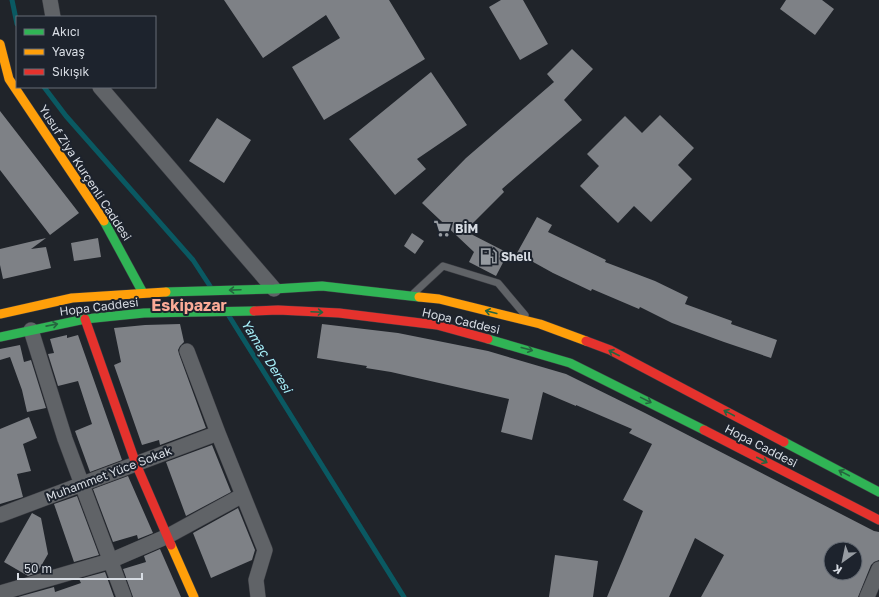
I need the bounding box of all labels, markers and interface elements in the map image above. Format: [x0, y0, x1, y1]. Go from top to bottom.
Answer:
legend [16, 16, 156, 88]
text: Akıcı [52, 24, 80, 39]
text: Yavaş [52, 44, 85, 59]
text: Sıkışık [52, 64, 89, 79]
street label: Yusuf Ziya Kurçenli Caddesi [36, 102, 135, 243]
supermarket icon: BİM [432, 219, 452, 239]
place label: BİM [455, 221, 478, 236]
fuel station icon: Shell [478, 247, 498, 267]
place label: Shell [501, 249, 531, 264]
one-way arrow [229, 287, 242, 294]
street label: Hopa Caddesi [58, 294, 139, 319]
district label: Eskipazar [151, 295, 227, 315]
street label: Hopa Caddesi [421, 304, 502, 337]
one-way arrow [310, 308, 323, 315]
one-way arrow [485, 308, 498, 315]
water label: Yamaç Deresi [238, 316, 297, 397]
one-way arrow [45, 321, 58, 329]
one-way arrow [520, 346, 533, 354]
one-way arrow [608, 349, 620, 356]
one-way arrow [640, 397, 652, 404]
one-way arrow [724, 409, 736, 416]
street label: Hopa Caddesi [722, 421, 800, 470]
street label: Muhammet Yüce Sokak [44, 443, 174, 504]
one-way arrow [756, 456, 768, 464]
one-way arrow [839, 469, 851, 477]
north arrow [823, 541, 863, 581]
scale bar [18, 555, 142, 581]
text: 50 m [24, 561, 52, 576]
text: K [830, 562, 844, 577]

